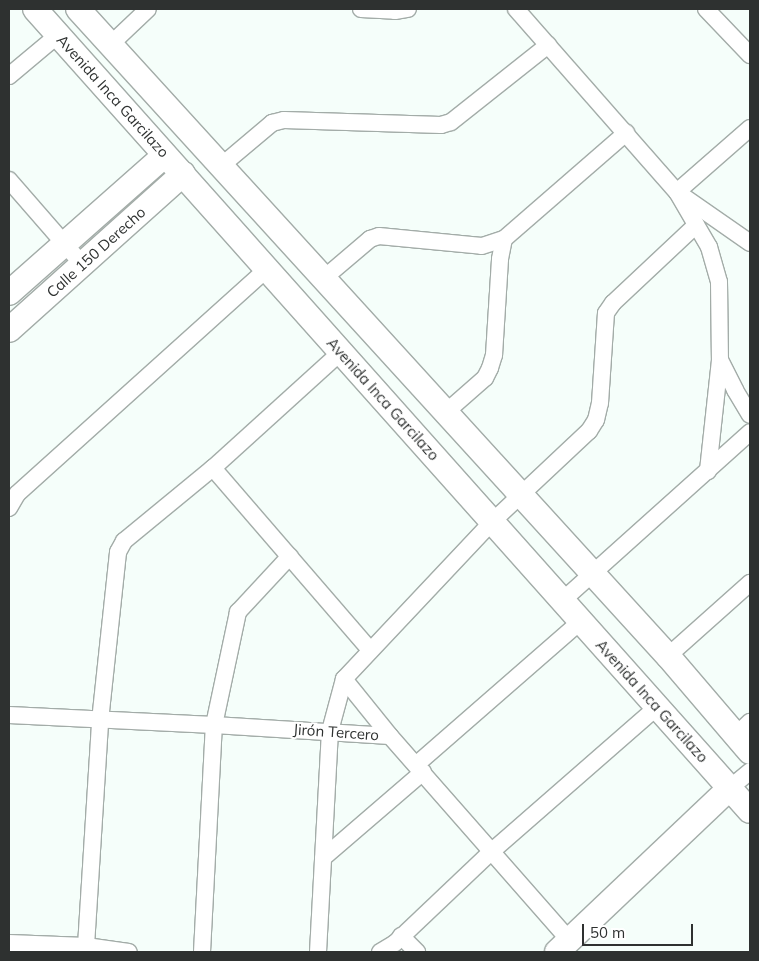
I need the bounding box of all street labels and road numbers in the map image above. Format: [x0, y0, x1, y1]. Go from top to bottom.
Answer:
street label: Avenida Inca Garcilazo [53, 31, 173, 161]
street label: Calle 150 Derecho [43, 203, 149, 301]
street label: Avenida Inca Garcilazo [323, 334, 443, 464]
street label: Avenida Inca Garcilazo [592, 636, 712, 766]
street label: Jirón Tercero [293, 720, 379, 744]

